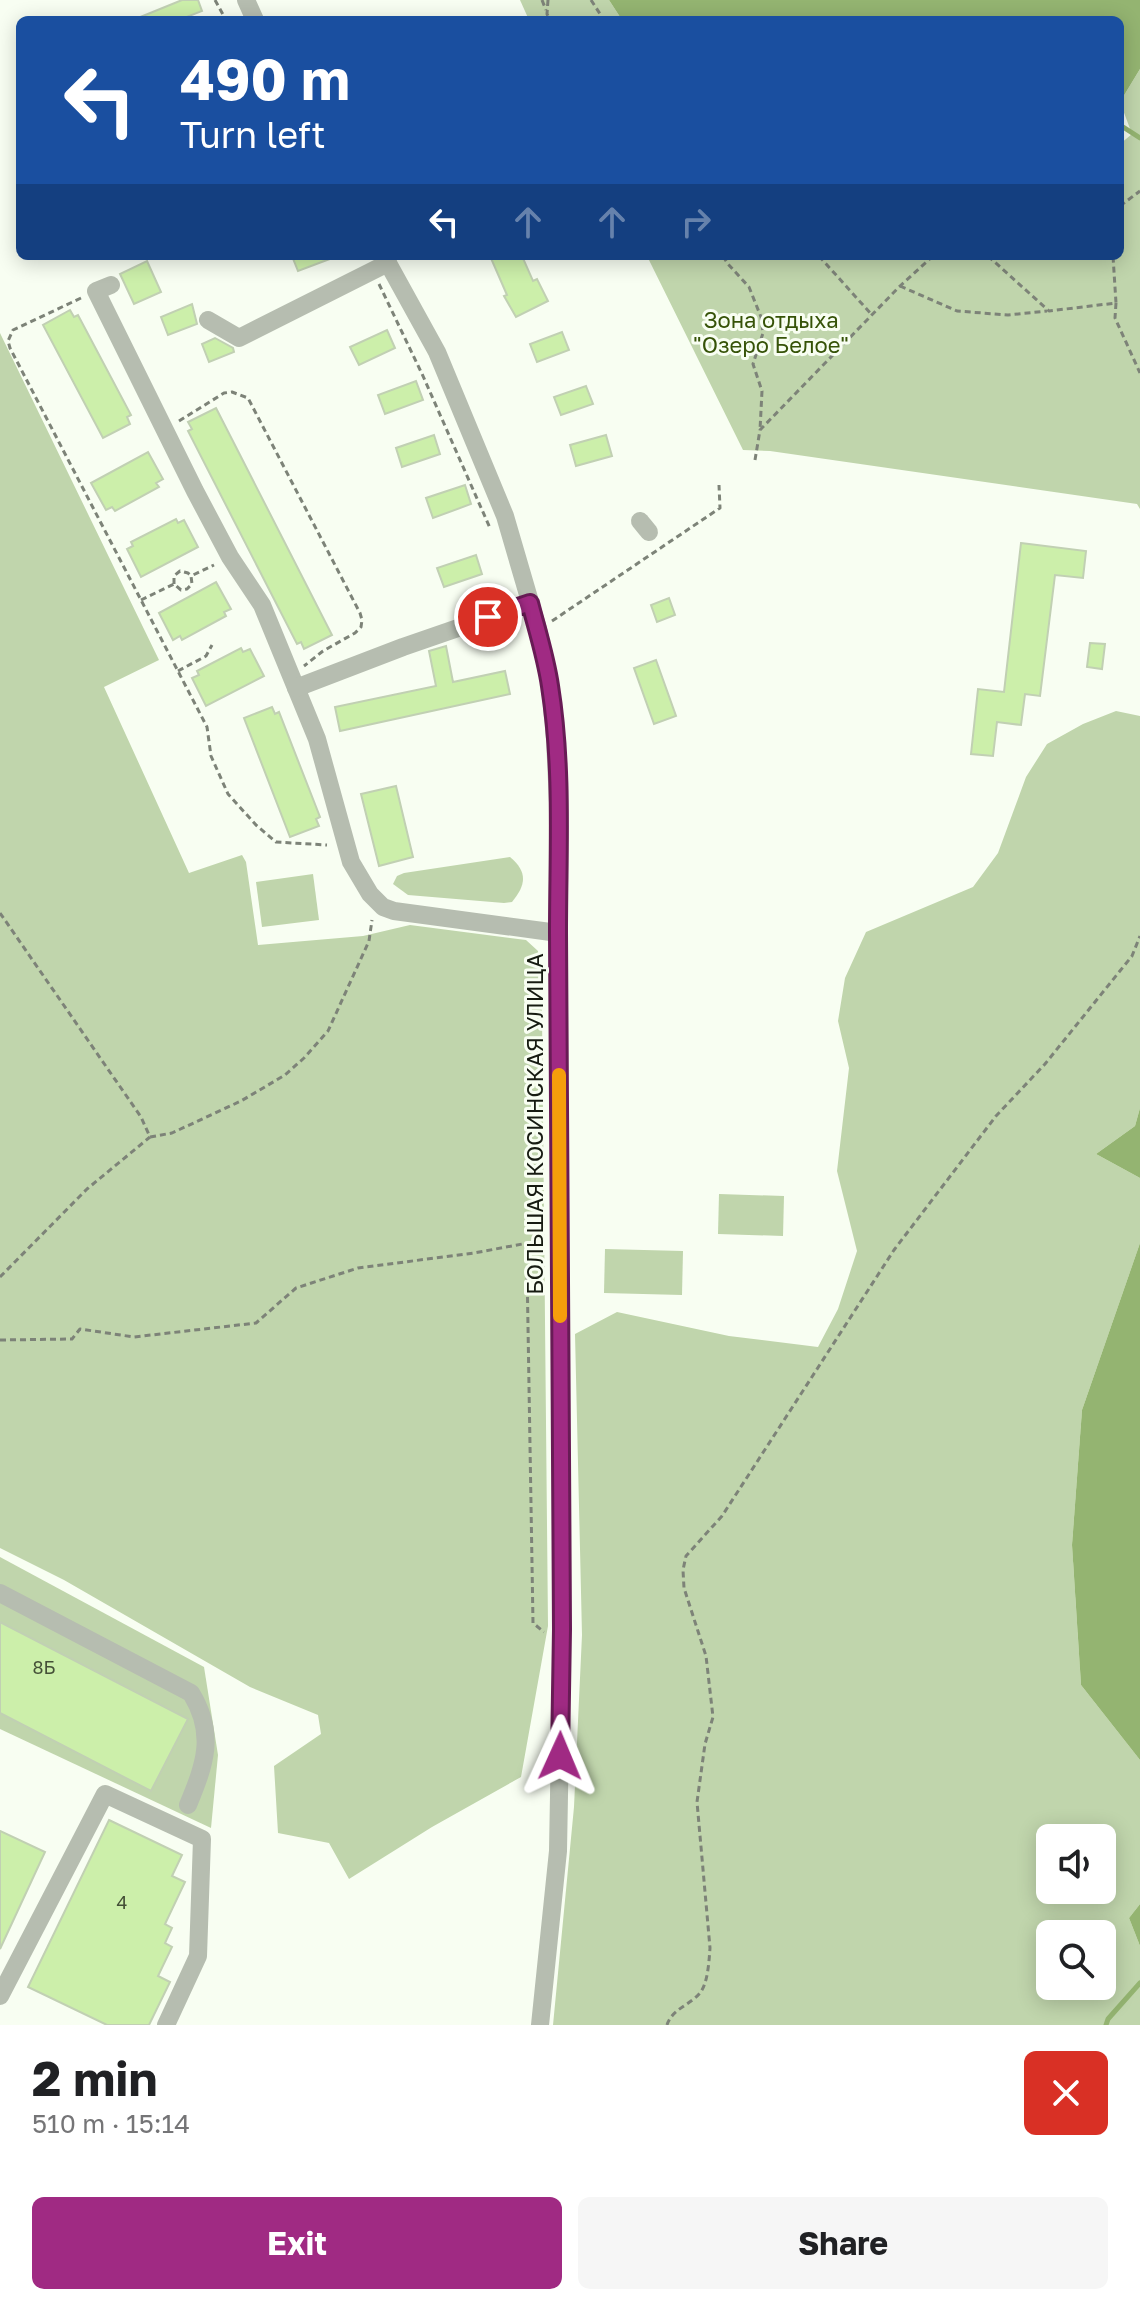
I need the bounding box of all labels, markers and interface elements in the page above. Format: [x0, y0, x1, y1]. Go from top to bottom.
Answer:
text: 490 m [180, 45, 350, 112]
icon: left [48, 48, 152, 152]
text: Turn left [180, 113, 326, 156]
icon: left [422, 200, 466, 244]
icon: ahead [506, 200, 550, 244]
icon: ahead [590, 200, 634, 244]
icon: right [674, 200, 718, 244]
park label: Зона отдыха "Озеро Белое" [693, 306, 849, 358]
pin [454, 583, 522, 651]
icon: arrive [466, 595, 510, 639]
street label: БОЛЬШАЯ КОСИНСКАЯ УЛИЦА [521, 953, 548, 1295]
house number: 8Б [33, 1656, 56, 1678]
position arrow [518, 1714, 602, 1798]
map controls [1036, 1824, 1116, 2000]
button: sound [1036, 1824, 1116, 1904]
house number: 4 [117, 1891, 128, 1913]
button: search [1036, 1920, 1116, 2000]
text: 2 min [32, 2049, 157, 2107]
button: close [1024, 2051, 1108, 2135]
text: 510 m · 15:14 [32, 2108, 190, 2139]
button: Exit [32, 2197, 562, 2289]
button: Share [578, 2197, 1108, 2289]

